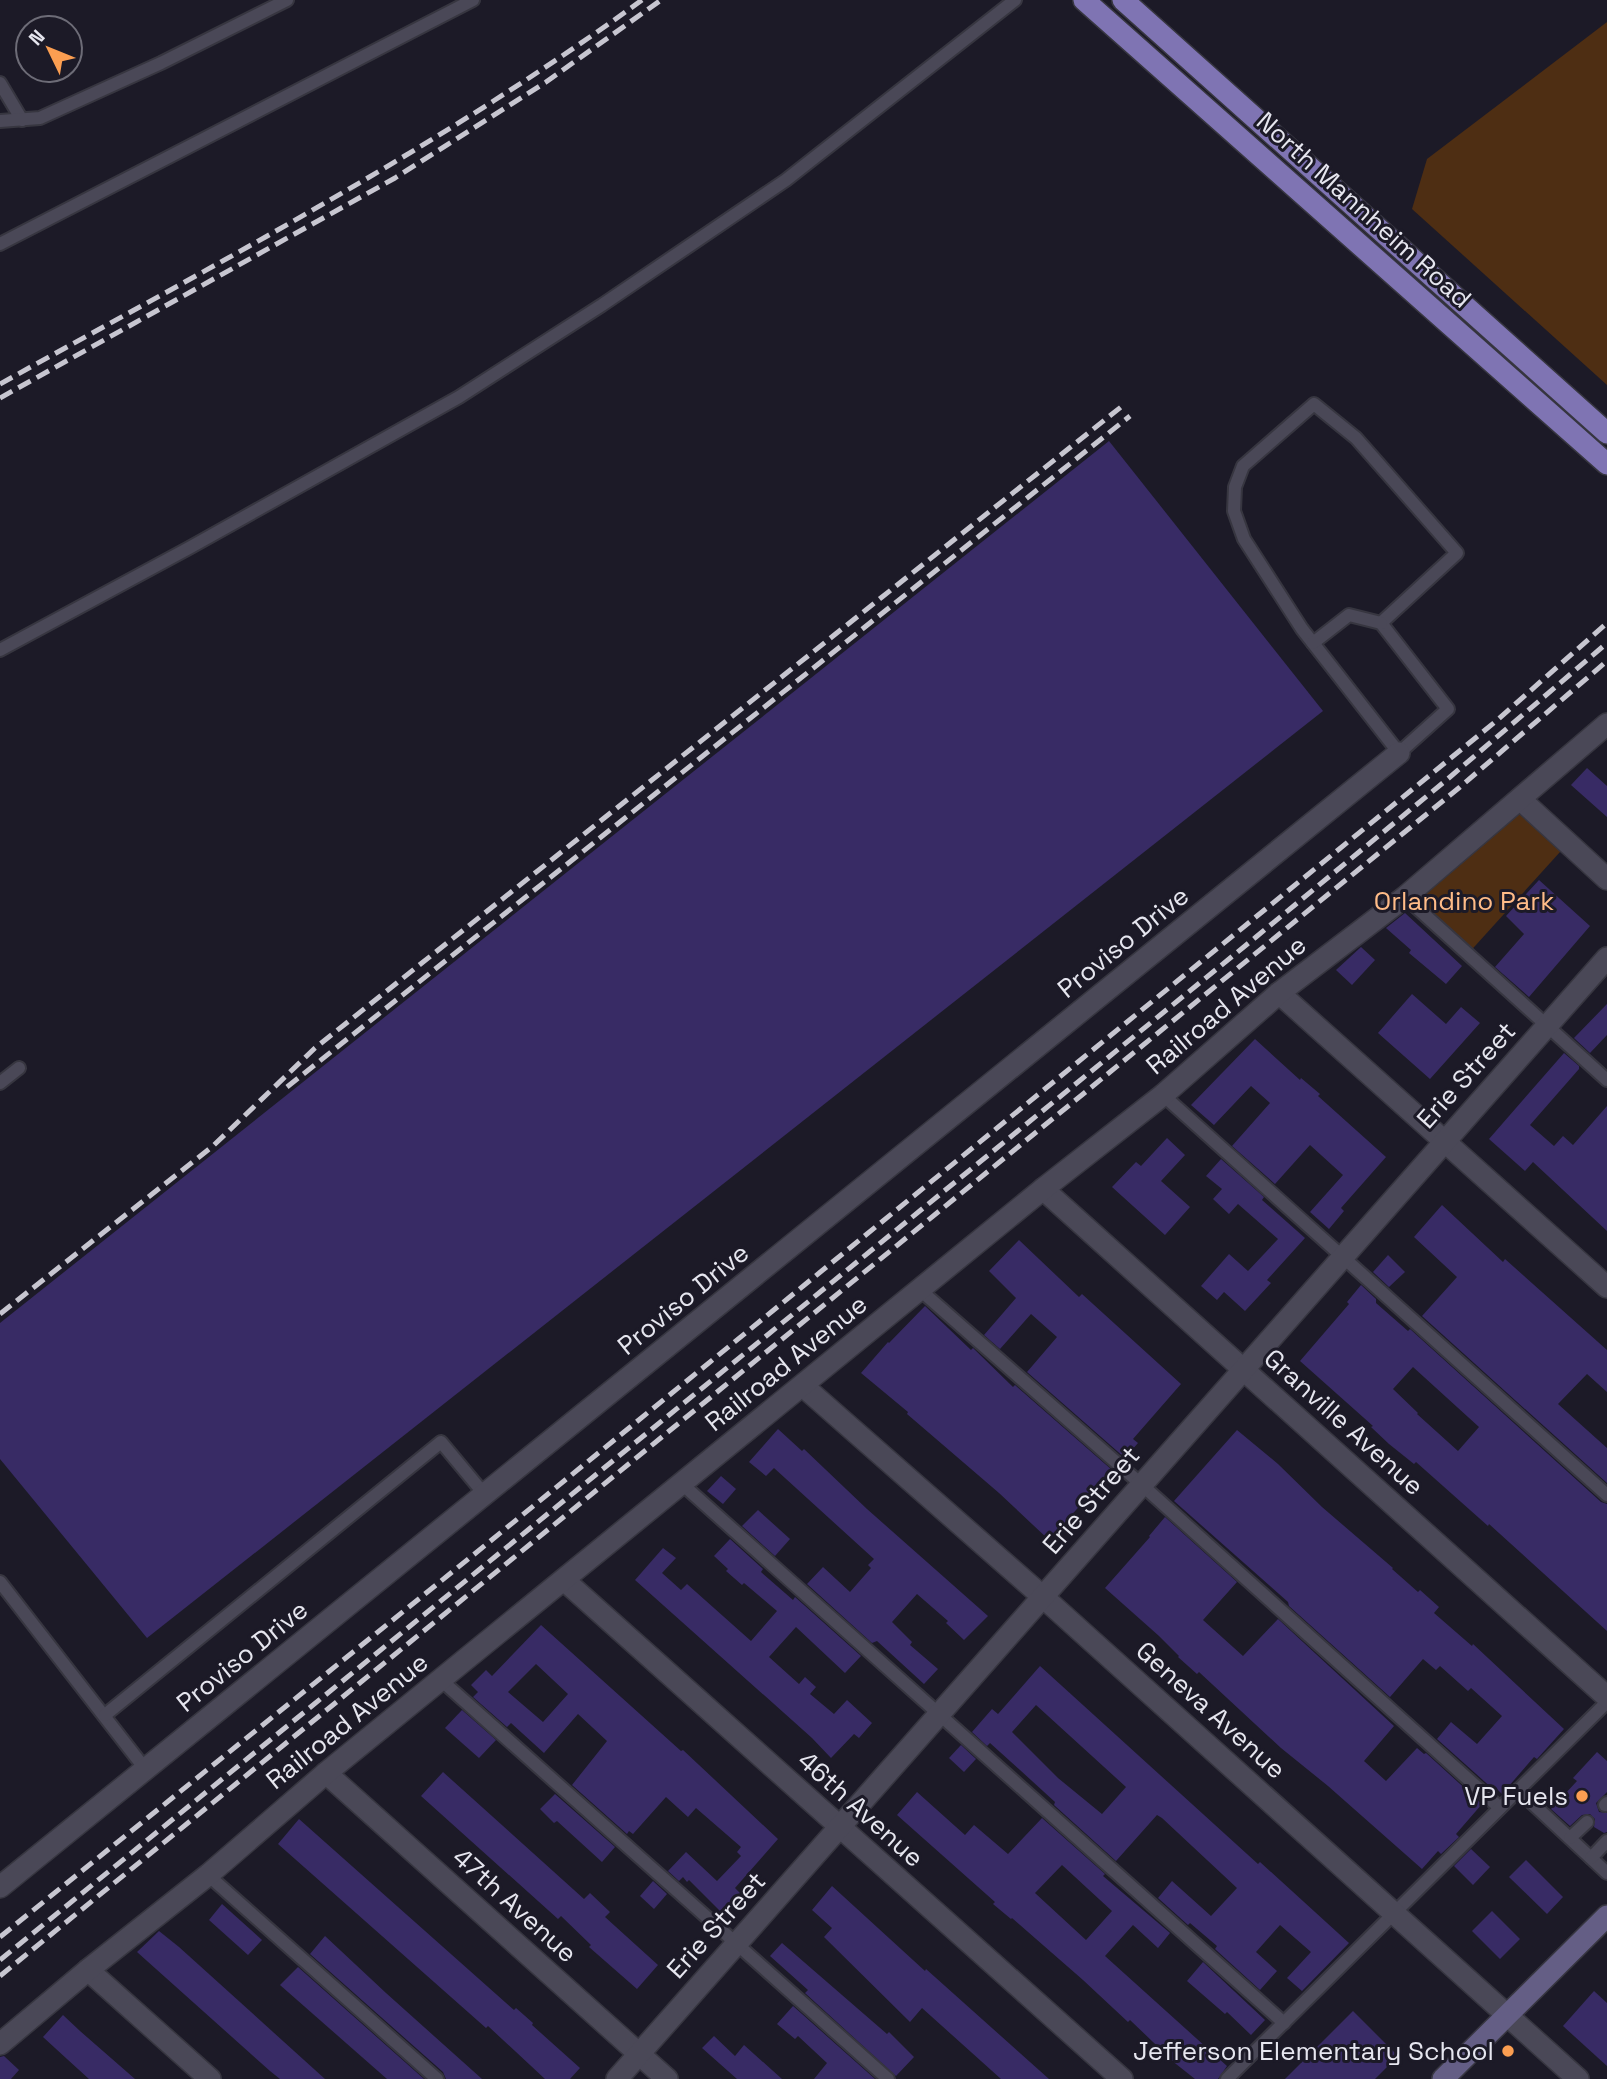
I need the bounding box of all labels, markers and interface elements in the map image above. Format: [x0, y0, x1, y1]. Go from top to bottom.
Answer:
north arrow [14, 14, 84, 84]
text: N [23, 25, 50, 51]
street label: North Mannheim Road [1249, 104, 1479, 316]
street label: Proviso Drive [1050, 879, 1196, 1005]
park label: Orlandino Park [1374, 884, 1554, 918]
street label: Railroad Avenue [1139, 928, 1313, 1082]
street label: Erie Street [1409, 1014, 1523, 1136]
street label: Proviso Drive [610, 1236, 756, 1362]
street label: Railroad Avenue [698, 1287, 874, 1439]
street label: Granville Avenue [1257, 1341, 1431, 1503]
street label: Erie Street [1035, 1439, 1147, 1561]
street label: Proviso Drive [169, 1593, 315, 1719]
street label: Geneva Avenue [1129, 1634, 1293, 1786]
street label: Railroad Avenue [259, 1645, 435, 1797]
street label: 46th Avenue [791, 1743, 931, 1875]
place label: VP Fuels [1464, 1779, 1568, 1813]
marker: VP Fuels [1574, 1788, 1590, 1804]
street label: 47th Avenue [446, 1840, 584, 1970]
street label: Erie Street [659, 1864, 773, 1986]
place label: Jefferson Elementary School [1133, 2034, 1494, 2068]
marker: Jefferson Elementary School [1500, 2043, 1516, 2059]

